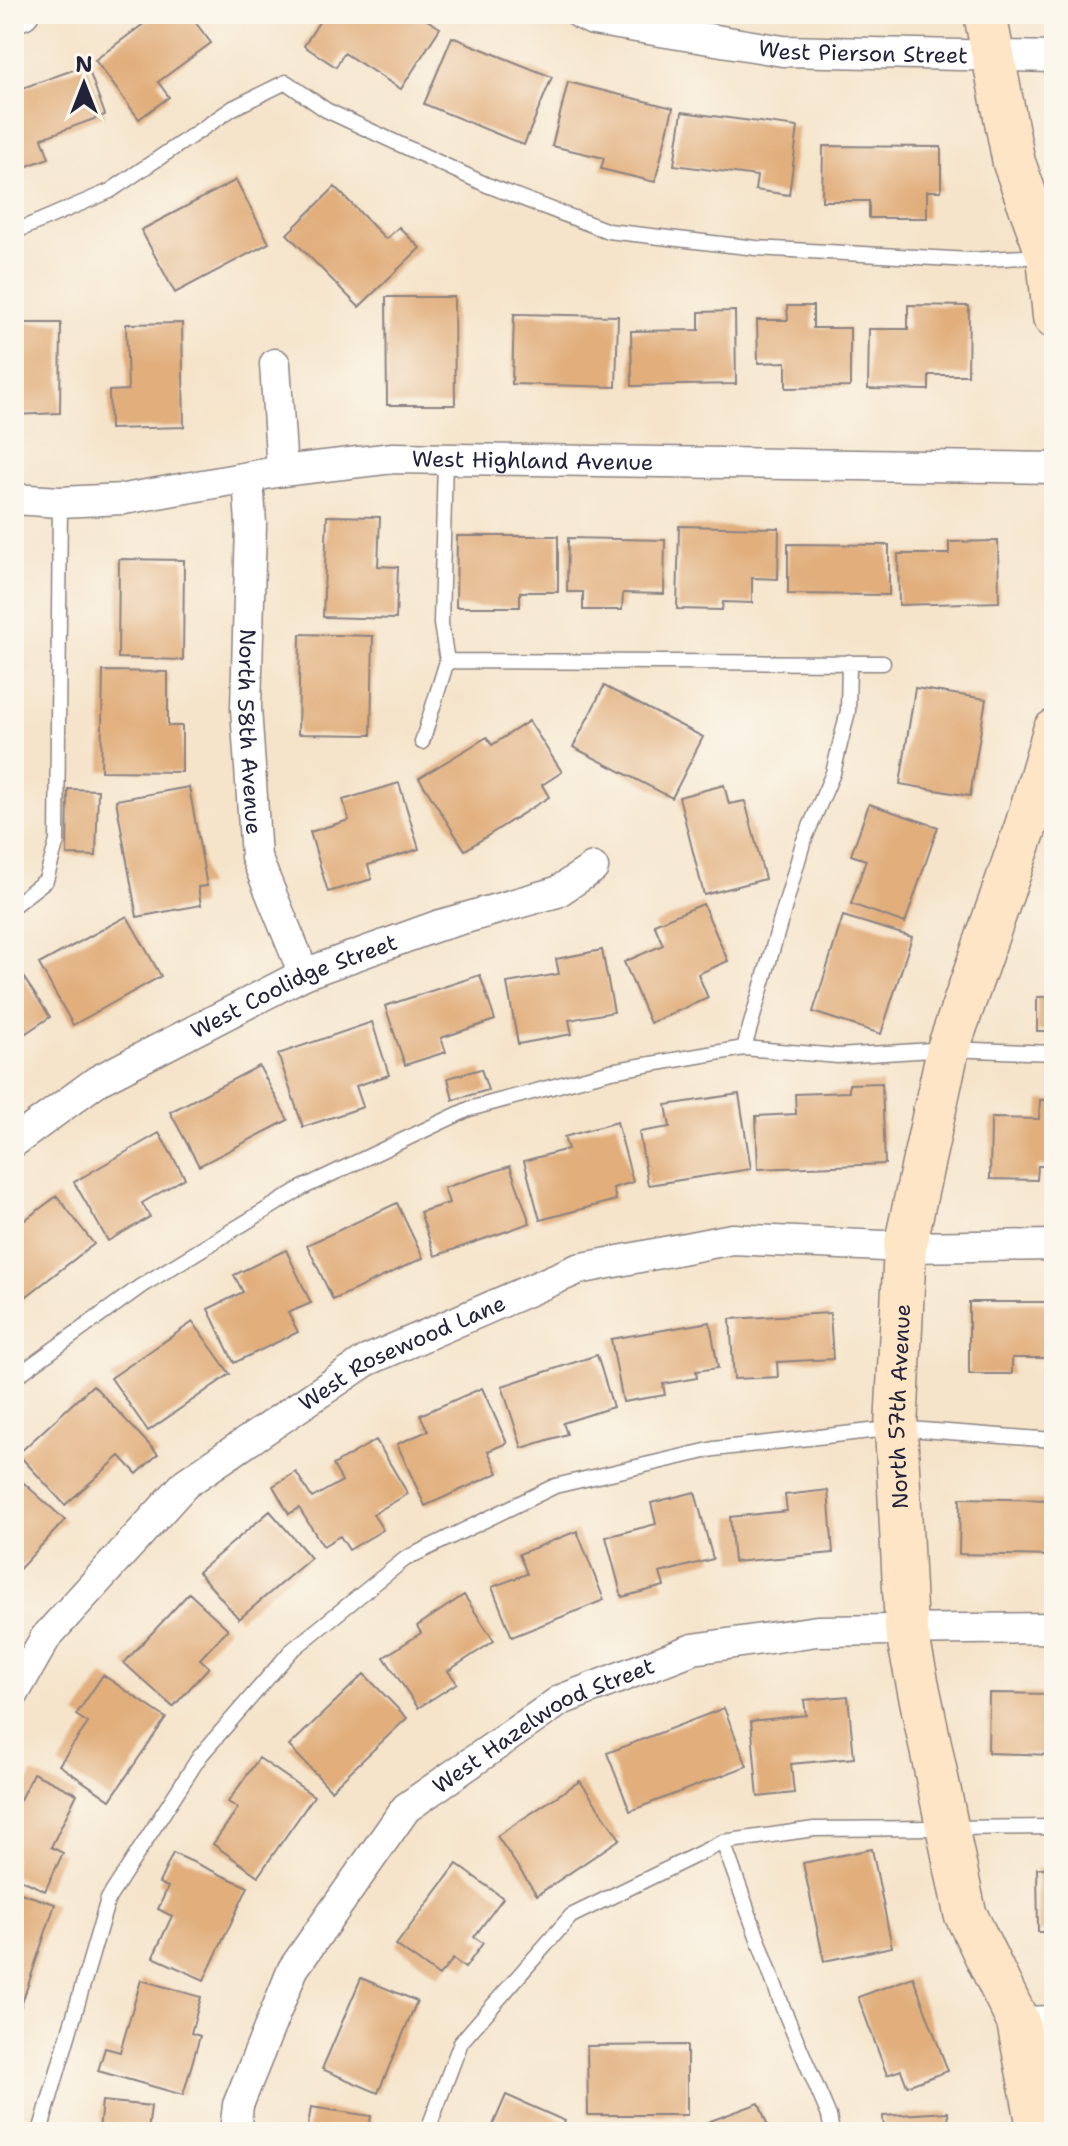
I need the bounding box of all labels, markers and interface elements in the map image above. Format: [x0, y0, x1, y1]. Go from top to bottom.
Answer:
street label: West Pierson Street [756, 33, 968, 70]
north arrow [44, 44, 124, 124]
text: N [75, 50, 93, 79]
street label: West Highland Avenue [412, 444, 654, 477]
street label: North 58th Avenue [231, 628, 268, 836]
street label: West Coolidge Street [186, 928, 401, 1045]
street label: West Rosewood Lane [293, 1288, 510, 1417]
street label: North 57th Avenue [882, 1303, 917, 1510]
street label: West Hazelwood Street [427, 1651, 658, 1800]

